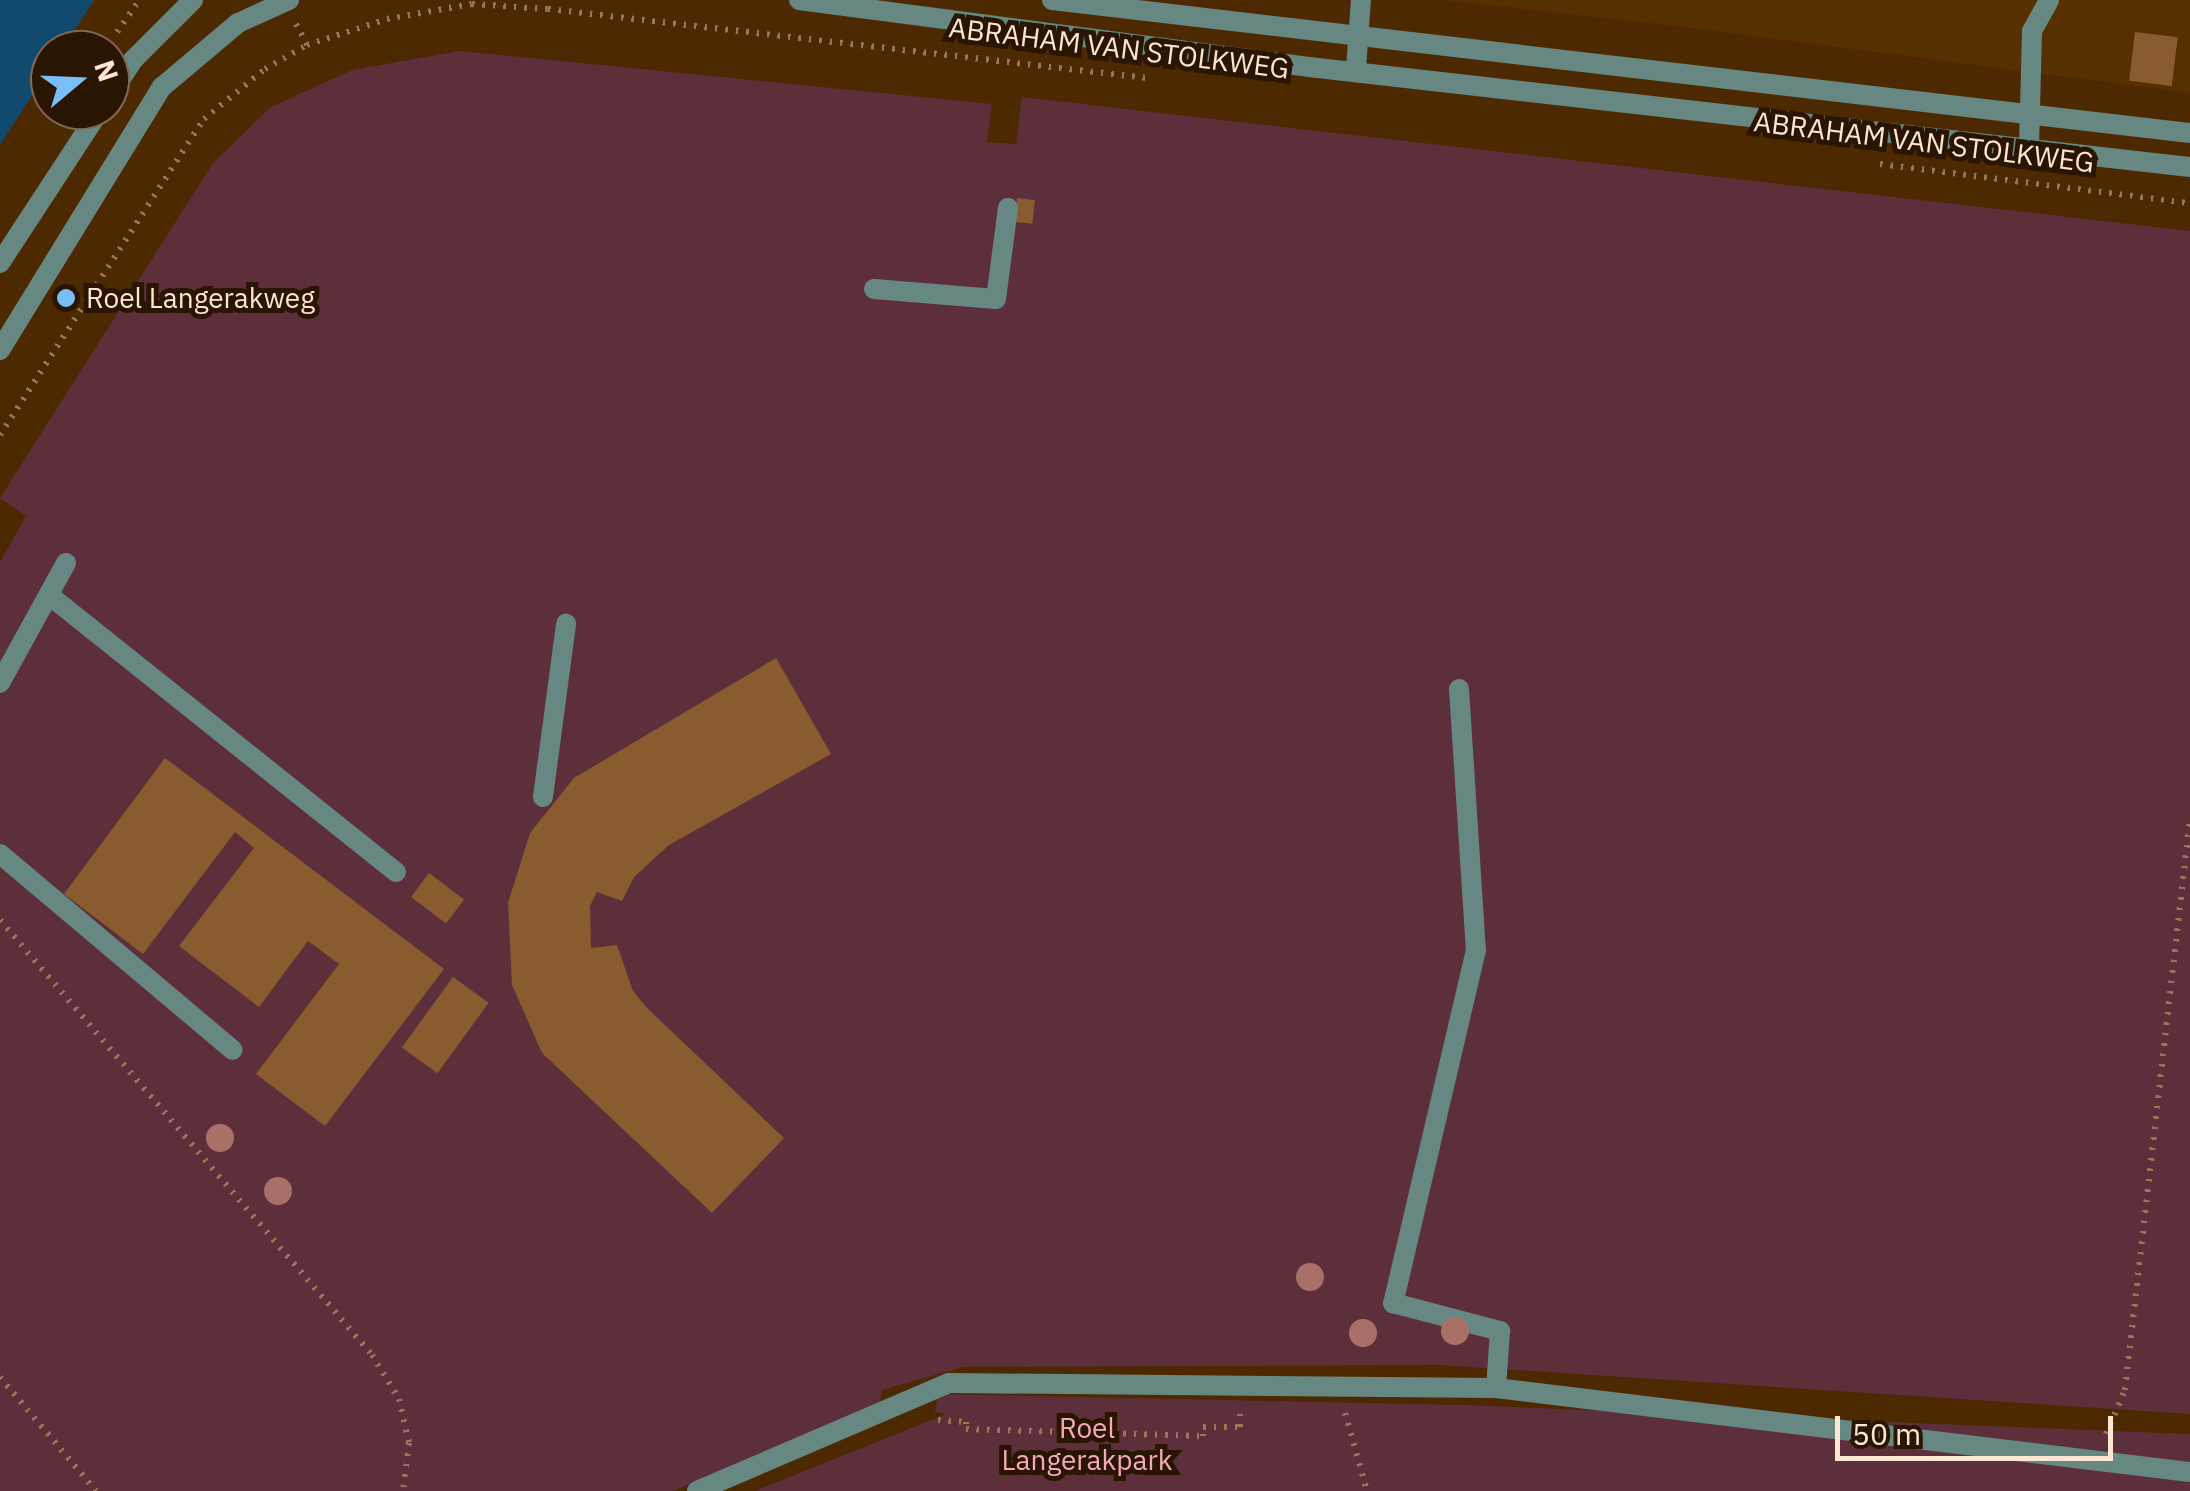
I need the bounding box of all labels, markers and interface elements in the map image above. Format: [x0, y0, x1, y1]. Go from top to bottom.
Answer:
street label: ABRAHAM VAN STOLKWEG [947, 10, 1291, 86]
north arrow [30, 30, 130, 130]
text: N [86, 55, 128, 86]
street label: ABRAHAM VAN STOLKWEG [1752, 104, 2096, 180]
place label: Roel Langerakweg [86, 281, 315, 315]
marker: Roel Langerakweg [55, 287, 77, 309]
scale bar [1840, 1396, 2118, 1458]
park label: Roel Langerakpark [1002, 1411, 1172, 1477]
text: 50 m [1852, 1414, 1921, 1453]

